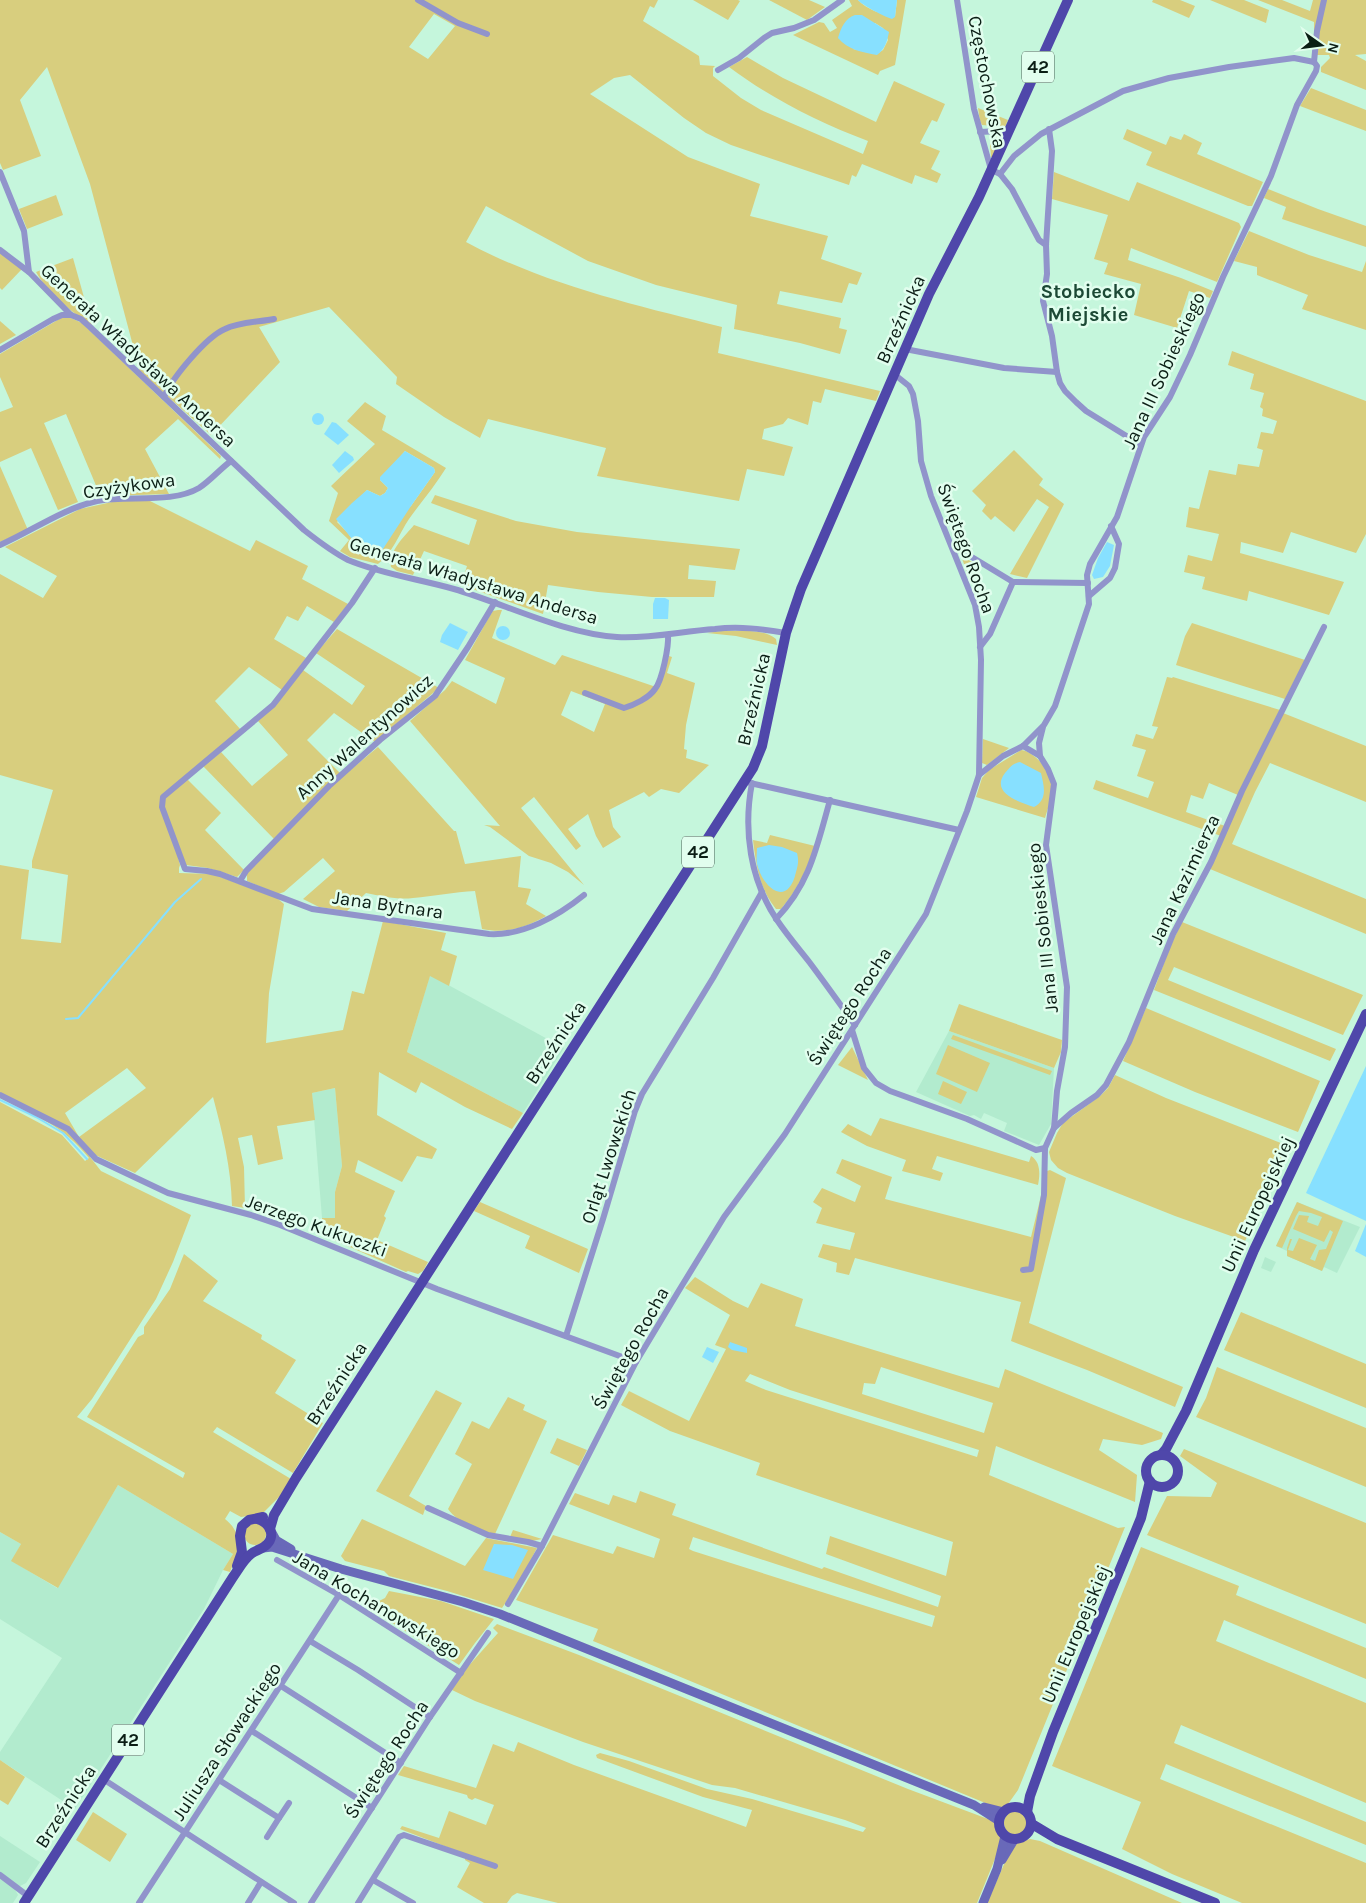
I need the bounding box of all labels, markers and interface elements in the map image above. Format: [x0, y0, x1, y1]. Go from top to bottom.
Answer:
street label: Częstochowska [963, 14, 1011, 150]
north arrow [1296, 20, 1346, 70]
text: N [1324, 41, 1343, 55]
road number: 42 [1022, 52, 1054, 82]
street label: Generała Władysława Andersa [36, 259, 241, 452]
street label: Brzeźnicka [872, 272, 930, 367]
district label: Stobiecko Miejskie [1040, 280, 1136, 326]
street label: Jana III Sobieskiego [1118, 288, 1210, 452]
street label: Czyżykowa [82, 469, 177, 503]
street label: Świętego Rocha [932, 480, 1001, 616]
street label: Generała Władysława Andersa [347, 533, 601, 629]
street label: Brzeźnicka [733, 651, 775, 748]
street label: Anny Walentynowicz [292, 669, 438, 804]
street label: Jana Kazimierza [1145, 811, 1225, 948]
road number: 42 [682, 836, 714, 868]
street label: Jana III Sobieskiego [1023, 842, 1063, 1014]
street label: Jana Bytnara [331, 886, 445, 924]
street label: Świętego Rocha [802, 943, 896, 1070]
street label: Brzeźnicka [521, 997, 591, 1088]
street label: Orląt Lwowskich [577, 1086, 641, 1227]
street label: Unii Europejskiej [1217, 1133, 1299, 1276]
street label: Jerzego Kukuczki [243, 1190, 390, 1262]
street label: Świętego Rocha [587, 1283, 674, 1414]
street label: Brzeźnicka [302, 1338, 372, 1429]
street label: Jana Kochanowskiego [289, 1546, 464, 1663]
street label: Unii Europejskiej [1037, 1562, 1115, 1707]
street label: Juliusza Słowackiego [167, 1658, 286, 1825]
street label: Świętego Rocha [339, 1696, 433, 1823]
road number: 42 [112, 1724, 144, 1756]
street label: Brzeźnicka [31, 1761, 101, 1852]

